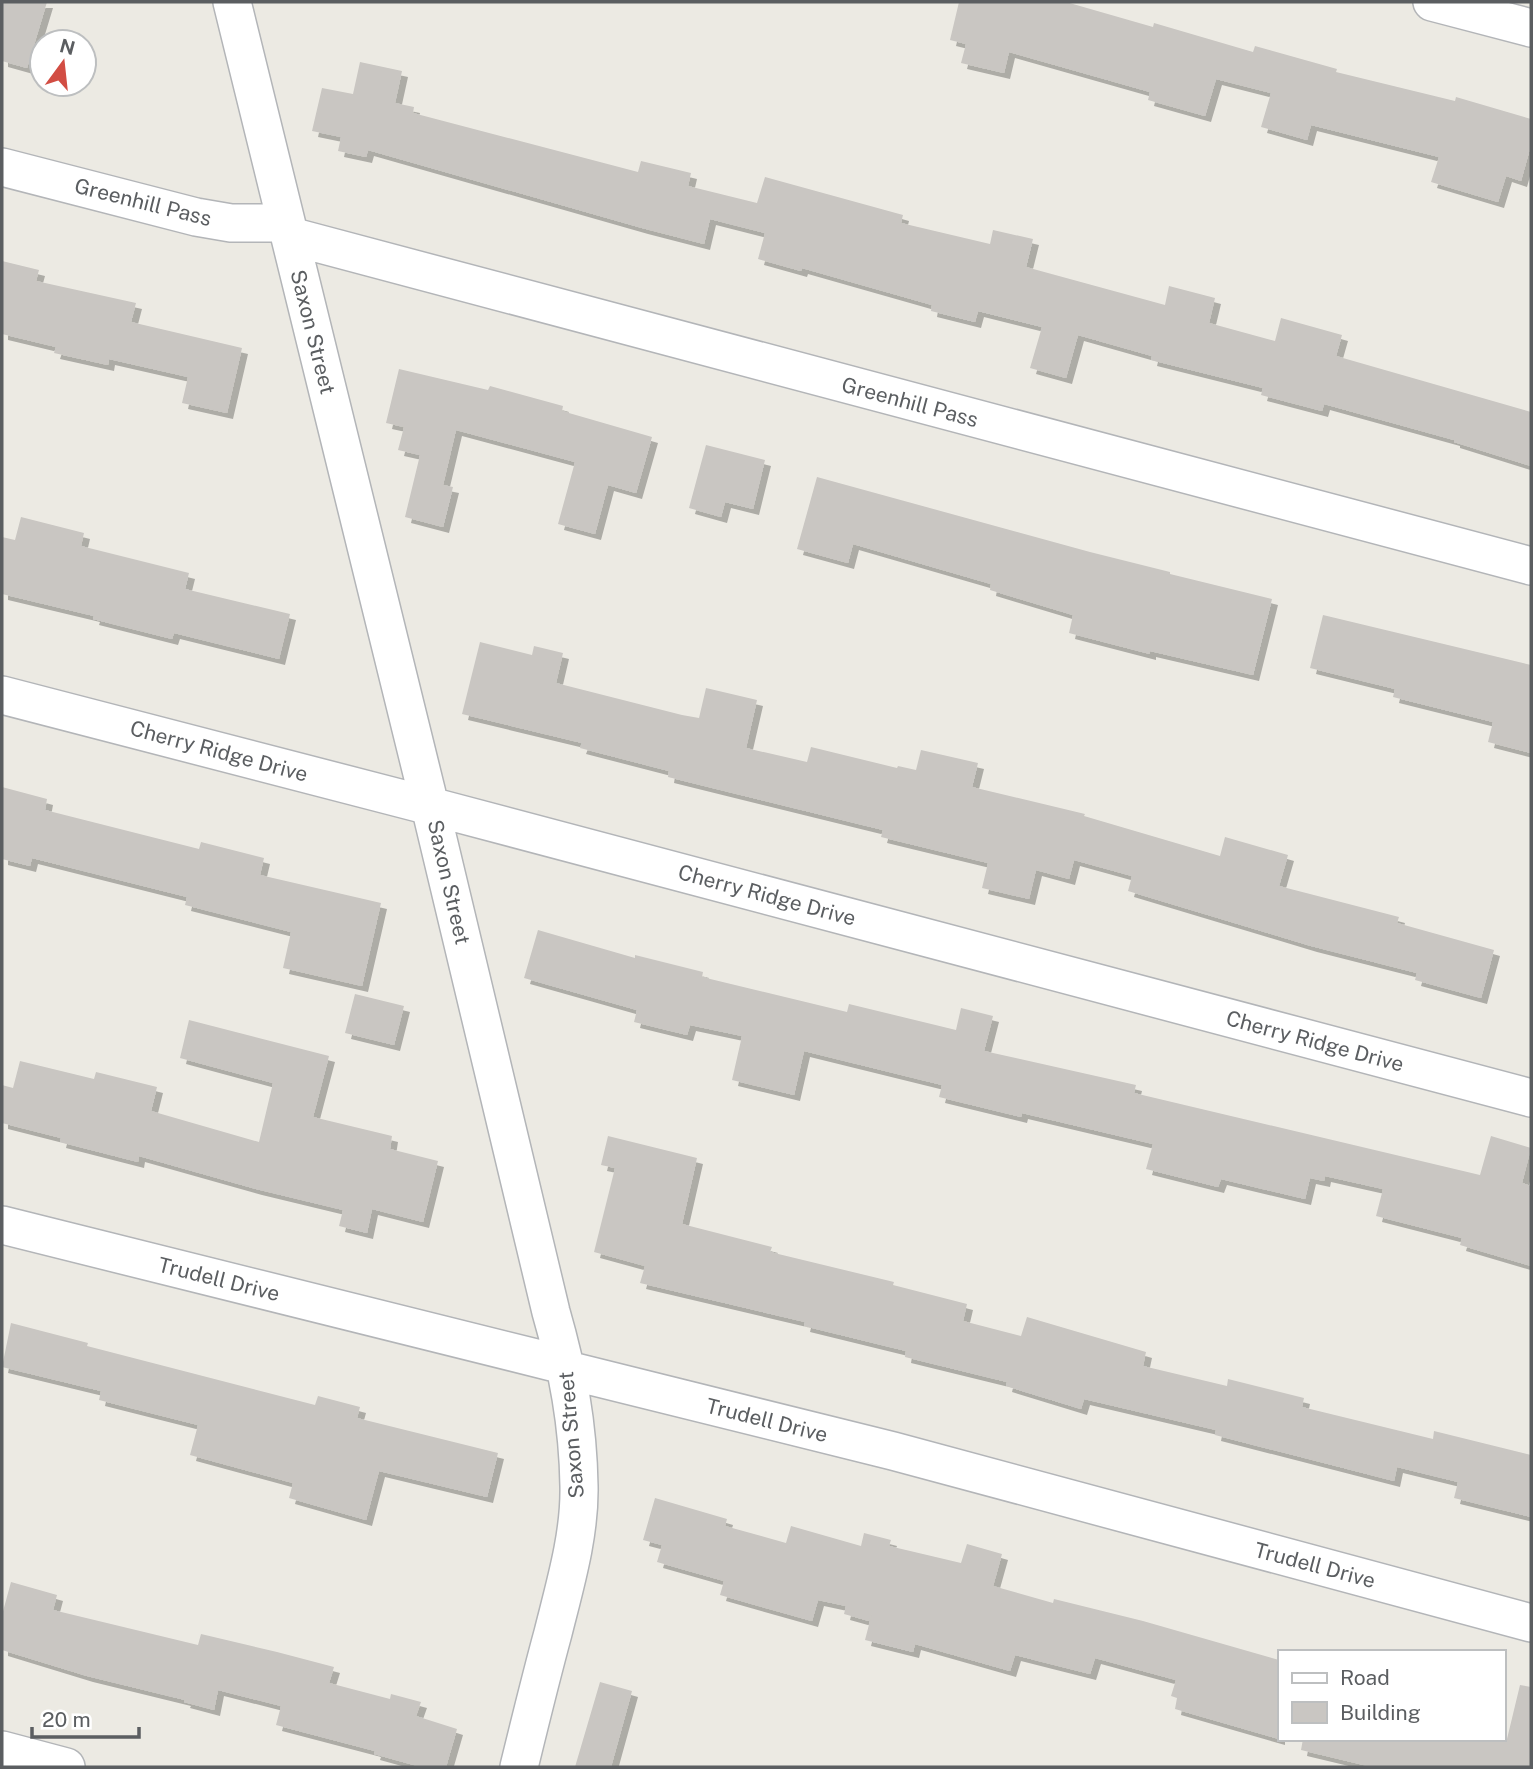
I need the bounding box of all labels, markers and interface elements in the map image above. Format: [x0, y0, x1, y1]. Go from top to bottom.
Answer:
north arrow [28, 28, 98, 98]
text: N [57, 34, 77, 59]
street label: Greenhill Pass [72, 173, 214, 231]
street label: Saxon Street [285, 267, 341, 397]
street label: Greenhill Pass [839, 372, 981, 432]
street label: Cherry Ridge Drive [127, 715, 311, 787]
street label: Saxon Street [423, 817, 475, 947]
street label: Cherry Ridge Drive [675, 859, 859, 931]
street label: Cherry Ridge Drive [1223, 1005, 1407, 1077]
street label: Trudell Drive [156, 1252, 282, 1306]
street label: Saxon Street [553, 1371, 589, 1499]
street label: Trudell Drive [704, 1393, 830, 1447]
street label: Trudell Drive [1252, 1537, 1378, 1593]
legend [1278, 1650, 1505, 1741]
text: Road [1340, 1665, 1390, 1690]
scale bar [32, 1696, 138, 1740]
text: Building [1340, 1700, 1421, 1725]
text: 20 m [42, 1707, 91, 1732]

